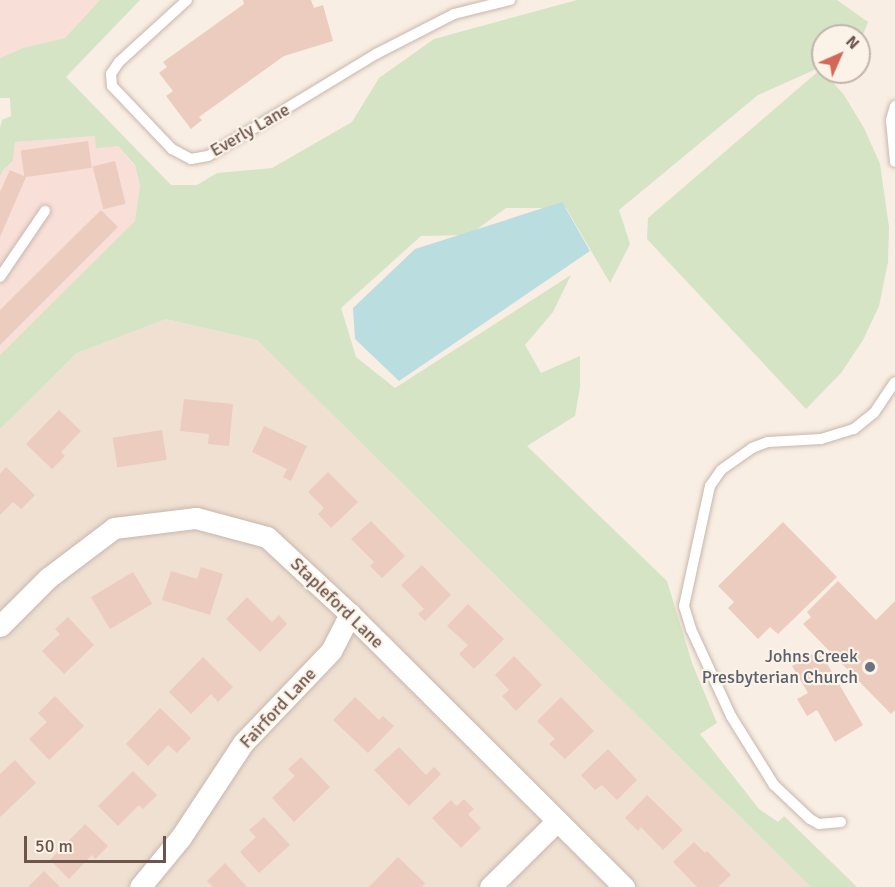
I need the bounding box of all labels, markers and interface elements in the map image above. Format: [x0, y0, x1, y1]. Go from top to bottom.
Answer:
north arrow [811, 24, 871, 84]
text: N [841, 32, 863, 54]
street label: Everly Lane [206, 99, 294, 161]
street label: Stapleford Lane [286, 553, 388, 653]
place label: Johns Creek Presbyterian Church [702, 646, 858, 688]
marker: Johns Creek Presbyterian Church [863, 660, 877, 674]
street label: Fairford Lane [235, 663, 321, 753]
scale bar [27, 824, 170, 862]
text: 50 m [35, 835, 73, 857]

